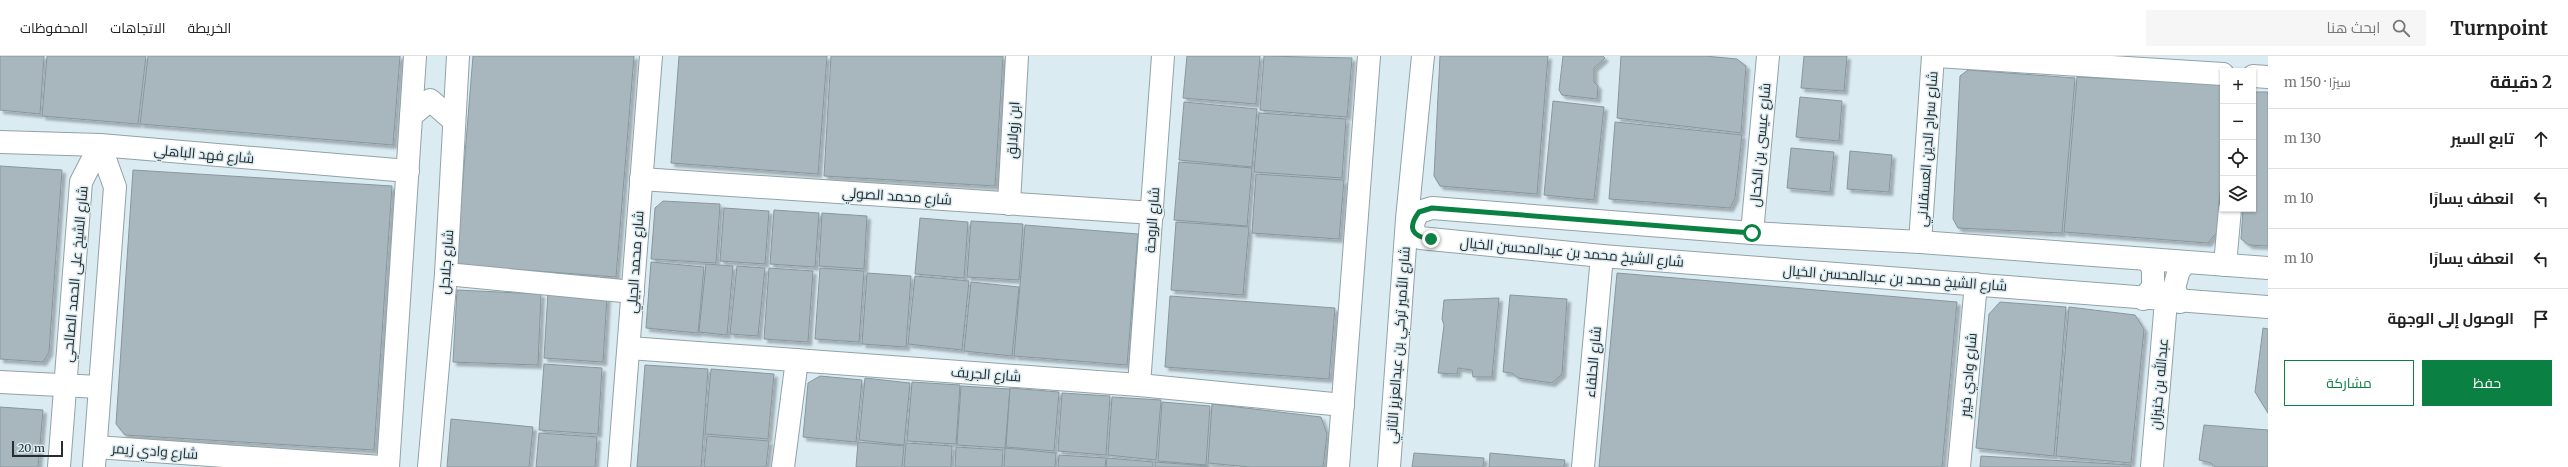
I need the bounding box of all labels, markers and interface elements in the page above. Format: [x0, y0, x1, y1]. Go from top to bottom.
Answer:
search box [2146, 10, 2426, 46]
text: Turnpoint [2450, 16, 2548, 40]
icon: search [2390, 17, 2412, 39]
text: ابحث هنا [2327, 18, 2380, 37]
text: المحفوظات [20, 19, 88, 37]
text: الاتجاهات [110, 19, 166, 37]
text: الخريطة [188, 19, 231, 37]
map controls [2220, 68, 2256, 212]
button: + [2220, 68, 2256, 104]
street label: شارع سراج الدين العسقلاني [1913, 70, 1944, 228]
text: 2 دقيقة [2490, 71, 2552, 93]
text: سيرًا · 150 m [2284, 74, 2351, 91]
street label: شارع عيسى بن الكحال [1746, 82, 1774, 208]
street label: ابن زولالق [1003, 101, 1023, 159]
button: − [2220, 104, 2256, 140]
icon: ahead [2530, 128, 2552, 150]
text: تابع السير [2451, 129, 2514, 148]
text: 130 m [2284, 130, 2321, 147]
button: locate [2220, 140, 2256, 176]
street label: شارع فهد الباهلي [153, 141, 255, 170]
button: layers [2220, 176, 2256, 212]
street label: شارع محمد الصولي [841, 183, 953, 212]
street label: شارع الشيخ على الحمد الصالحي [58, 185, 95, 363]
street label: شارع الروحة [1141, 187, 1163, 253]
icon: left [2530, 188, 2552, 210]
text: انعطف يسارًا [2429, 189, 2514, 208]
text: 10 m [2284, 190, 2314, 207]
street label: شارع محمد الجيلي [622, 210, 651, 314]
route start [1743, 224, 1761, 242]
street label: شارع جلاجل [435, 229, 457, 295]
route end [1422, 230, 1440, 248]
street label: شارع الشيخ محمد بن عبدالمحسن الخيال [1459, 233, 1685, 271]
street label: شارع الأمير تركي بن عبدالعزيز الثاني [1382, 246, 1417, 445]
icon: left [2530, 248, 2552, 270]
text: انعطف يسارًا [2429, 249, 2514, 268]
text: 10 m [2284, 250, 2314, 267]
street label: شارع الشيخ محمد بن عبدالمحسن الخيال [1782, 261, 2008, 295]
icon: arrive [2530, 308, 2552, 330]
text: الوصول إلى الوجهة [2387, 309, 2514, 328]
street label: شارع الحلقاء [1581, 326, 1605, 398]
street label: شارع وادي خيبر [1955, 332, 1984, 419]
street label: عبدالله بن خنيزان [2146, 337, 2172, 431]
button: مشاركة [2284, 360, 2414, 406]
button: حفظ [2422, 360, 2552, 406]
street label: شارع الجريف [950, 363, 1022, 385]
scale bar [12, 439, 63, 458]
street label: شارع وادي زيمر [110, 439, 199, 466]
text: 20 m [18, 441, 45, 455]

